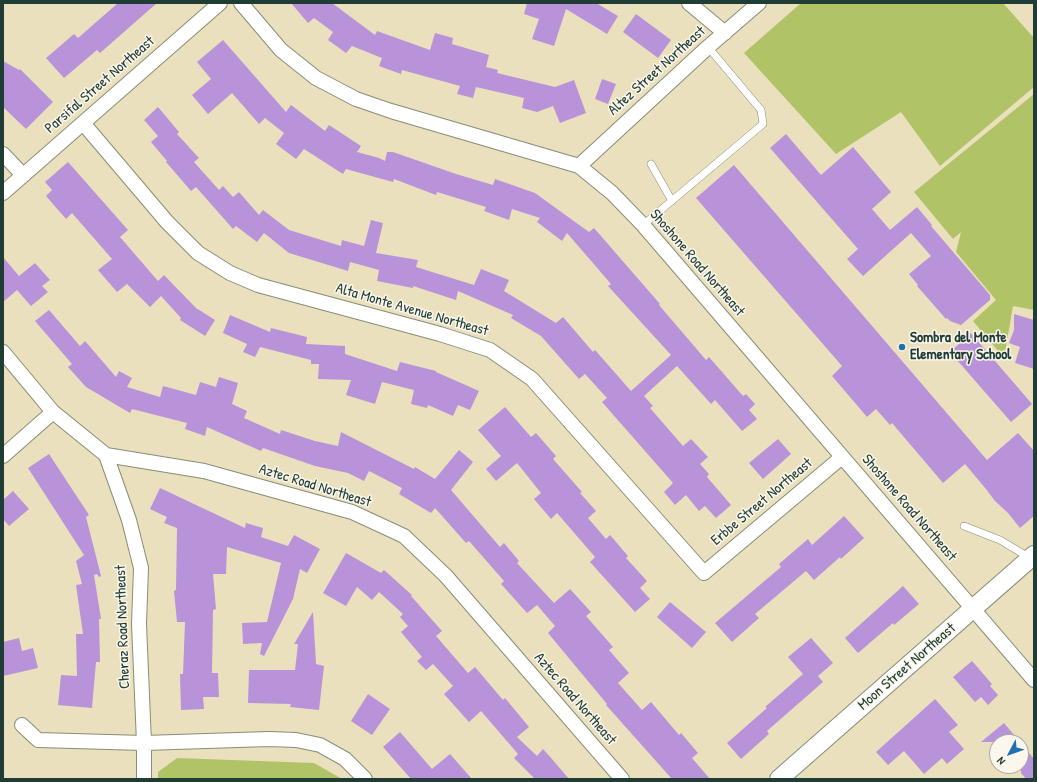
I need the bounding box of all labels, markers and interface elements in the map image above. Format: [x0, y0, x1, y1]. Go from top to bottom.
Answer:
street label: Altez Street Northeast [605, 23, 709, 119]
street label: Parsifal Street Northeast [42, 33, 158, 137]
street label: Shoshone Road Northeast [646, 206, 748, 320]
street label: Alta Monte Avenue Northeast [334, 280, 490, 340]
place label: Sombra del Monte Elementary School [910, 329, 1011, 364]
marker: Sombra del Monte Elementary School [897, 342, 907, 352]
street label: Shoshone Road Northeast [858, 451, 960, 565]
street label: Erbbe Street Northeast [708, 454, 816, 550]
street label: Aztec Road Northeast [257, 460, 373, 512]
street label: Cheraz Road Northeast [112, 565, 134, 689]
street label: Moon Street Northeast [854, 620, 960, 714]
street label: Aztec Road Northeast [530, 649, 620, 749]
north arrow [989, 734, 1029, 774]
text: N [993, 754, 1008, 768]

